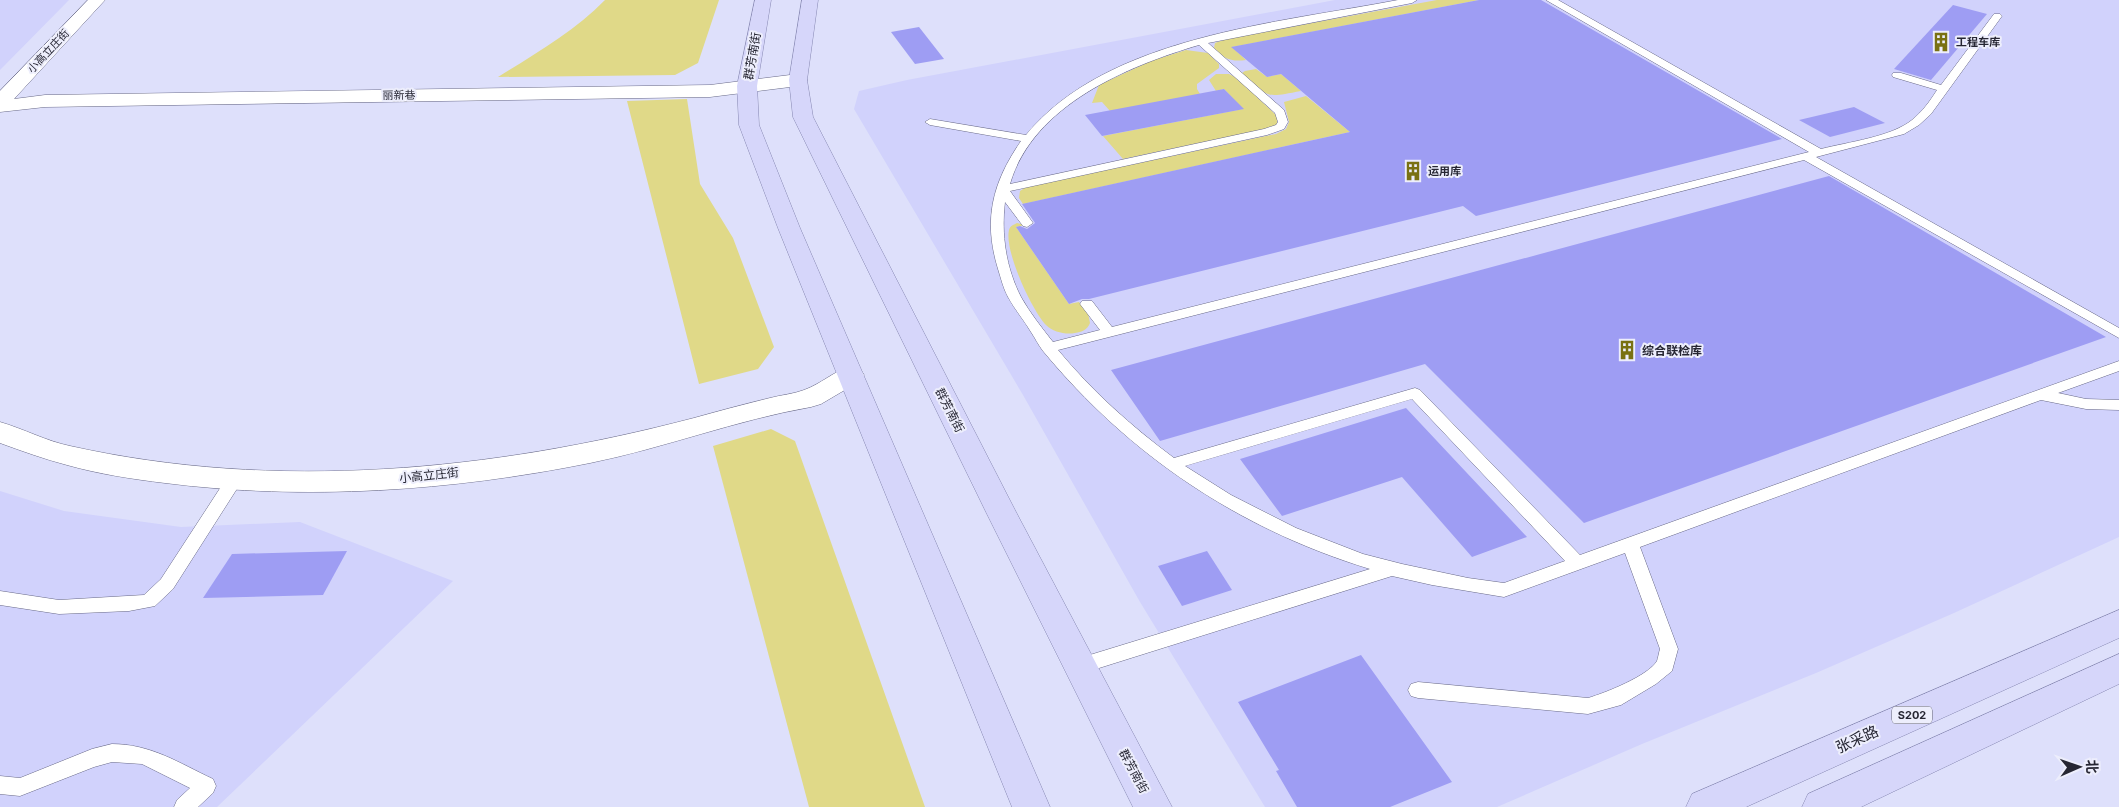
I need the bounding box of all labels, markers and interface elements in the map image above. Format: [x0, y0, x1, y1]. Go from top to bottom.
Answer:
street label: 小高立庄街 [24, 26, 72, 76]
street label: 群芳南街 [740, 31, 764, 81]
building icon: 工程车库 [1930, 31, 1952, 53]
place label: 工程车库 [1956, 35, 2000, 49]
street label: 丽新巷 [382, 88, 416, 102]
building icon: 运用库 [1402, 160, 1424, 182]
place label: 运用库 [1428, 164, 1461, 178]
building icon: 综合联检库 [1616, 339, 1638, 361]
place label: 综合联检库 [1642, 343, 1702, 358]
street label: 群芳南街 [932, 385, 968, 435]
street label: 小高立庄街 [398, 464, 460, 486]
road number: S202 [1892, 706, 1932, 724]
street label: 张采路 [1833, 721, 1881, 757]
north arrow [2054, 742, 2104, 792]
street label: 群芳南街 [1116, 746, 1152, 796]
text: 北 [2084, 759, 2101, 774]

